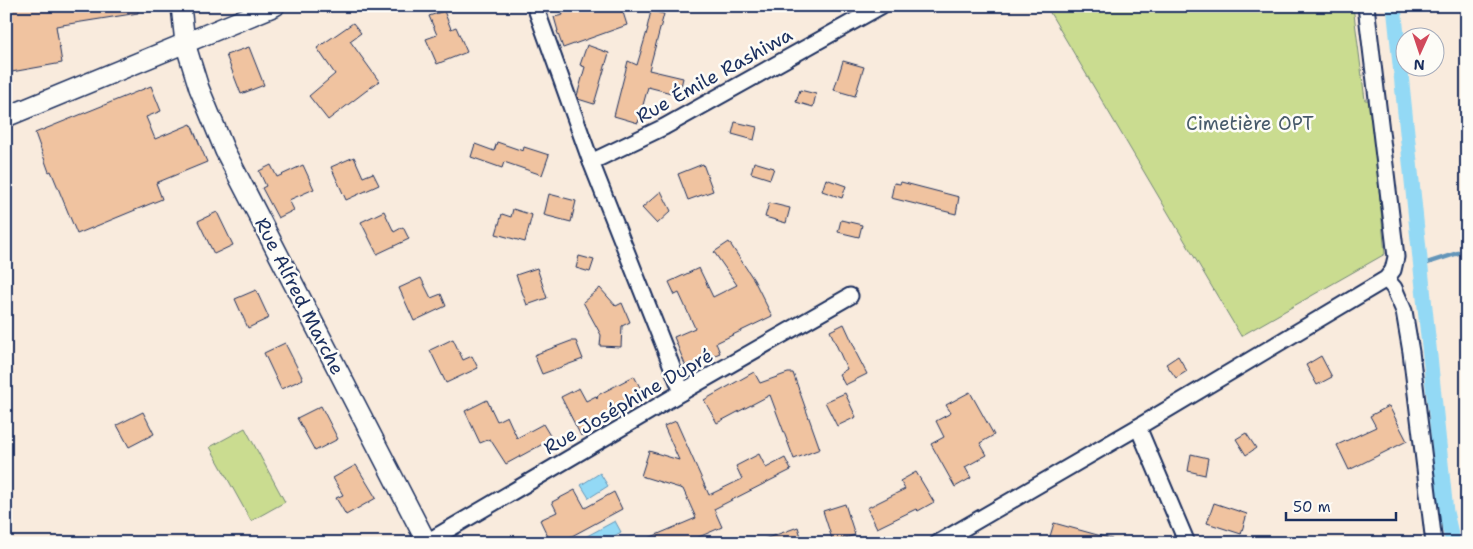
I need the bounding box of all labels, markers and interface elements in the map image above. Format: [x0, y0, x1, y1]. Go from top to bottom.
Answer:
street label: Rue Émile Rashiwa [631, 21, 797, 129]
north arrow [1396, 28, 1446, 78]
text: N [1413, 56, 1425, 74]
park label: Cimetière OPT [1186, 111, 1314, 136]
street label: Rue Alfred Marche [249, 213, 350, 379]
street label: Rue Joséphine Dupré [539, 343, 718, 460]
scale bar [1286, 489, 1396, 521]
text: 50 m [1293, 497, 1331, 517]

